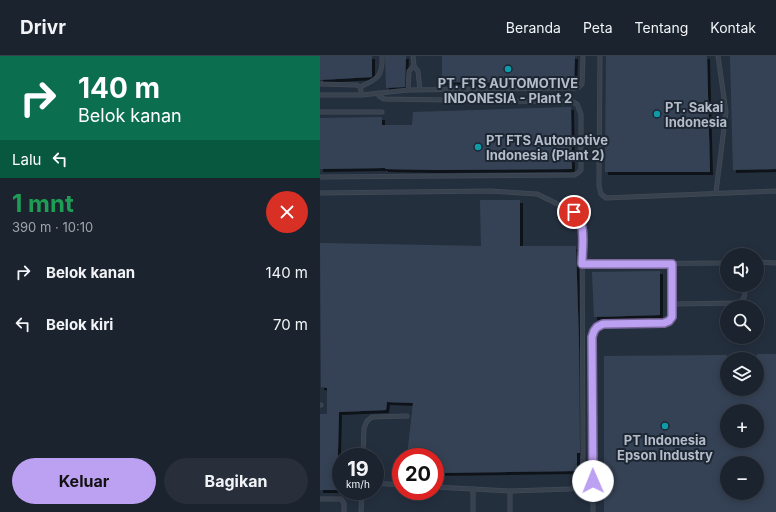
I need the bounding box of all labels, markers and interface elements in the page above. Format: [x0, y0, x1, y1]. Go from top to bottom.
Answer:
text: Drivr [20, 16, 66, 39]
text: Beranda [506, 19, 561, 36]
text: Peta [583, 19, 613, 36]
text: Tentang [635, 19, 688, 36]
text: Kontak [710, 19, 756, 36]
marker: PT. FTS AUTOMOTIVE INDONESIA - Plant 2 [503, 64, 513, 74]
text: 140 m [78, 71, 160, 105]
icon: right [12, 72, 64, 124]
place label: PT. FTS AUTOMOTIVE INDONESIA - Plant 2 [438, 75, 578, 106]
place label: PT. Sakai Indonesia [665, 99, 727, 130]
text: Belok kanan [78, 105, 182, 126]
marker: PT. Sakai Indonesia [652, 109, 662, 119]
place label: PT FTS Automotive Indonesia (Plant 2) [486, 132, 608, 163]
marker: PT FTS Automotive Indonesia (Plant 2) [473, 142, 483, 152]
icon: left [49, 148, 71, 170]
text: Lalu [12, 150, 41, 169]
text: 1 mnt [12, 189, 74, 218]
button: close [266, 191, 308, 233]
pin [557, 195, 591, 229]
icon: arrive [563, 201, 585, 223]
text: 390 m · 10:10 [12, 219, 93, 235]
map controls [720, 248, 764, 500]
button: sound [720, 248, 764, 292]
icon: right [12, 261, 34, 283]
text: Belok kanan [46, 263, 135, 282]
text: 140 m [265, 263, 308, 282]
button: search [720, 300, 764, 344]
icon: left [12, 313, 34, 335]
text: Belok kiri [46, 315, 113, 334]
text: 70 m [273, 315, 308, 334]
button: layers [720, 352, 764, 396]
button: + [720, 404, 764, 448]
marker: PT Indonesia Epson Industry [660, 421, 670, 431]
place label: PT Indonesia Epson Industry [617, 432, 713, 463]
speed limit sign: 20 [392, 448, 444, 500]
button: − [720, 456, 764, 500]
text: 19 [347, 457, 369, 481]
button: Keluar [12, 458, 156, 504]
button: Bagikan [164, 458, 308, 504]
position arrow [572, 460, 614, 502]
text: km/h [346, 478, 370, 490]

